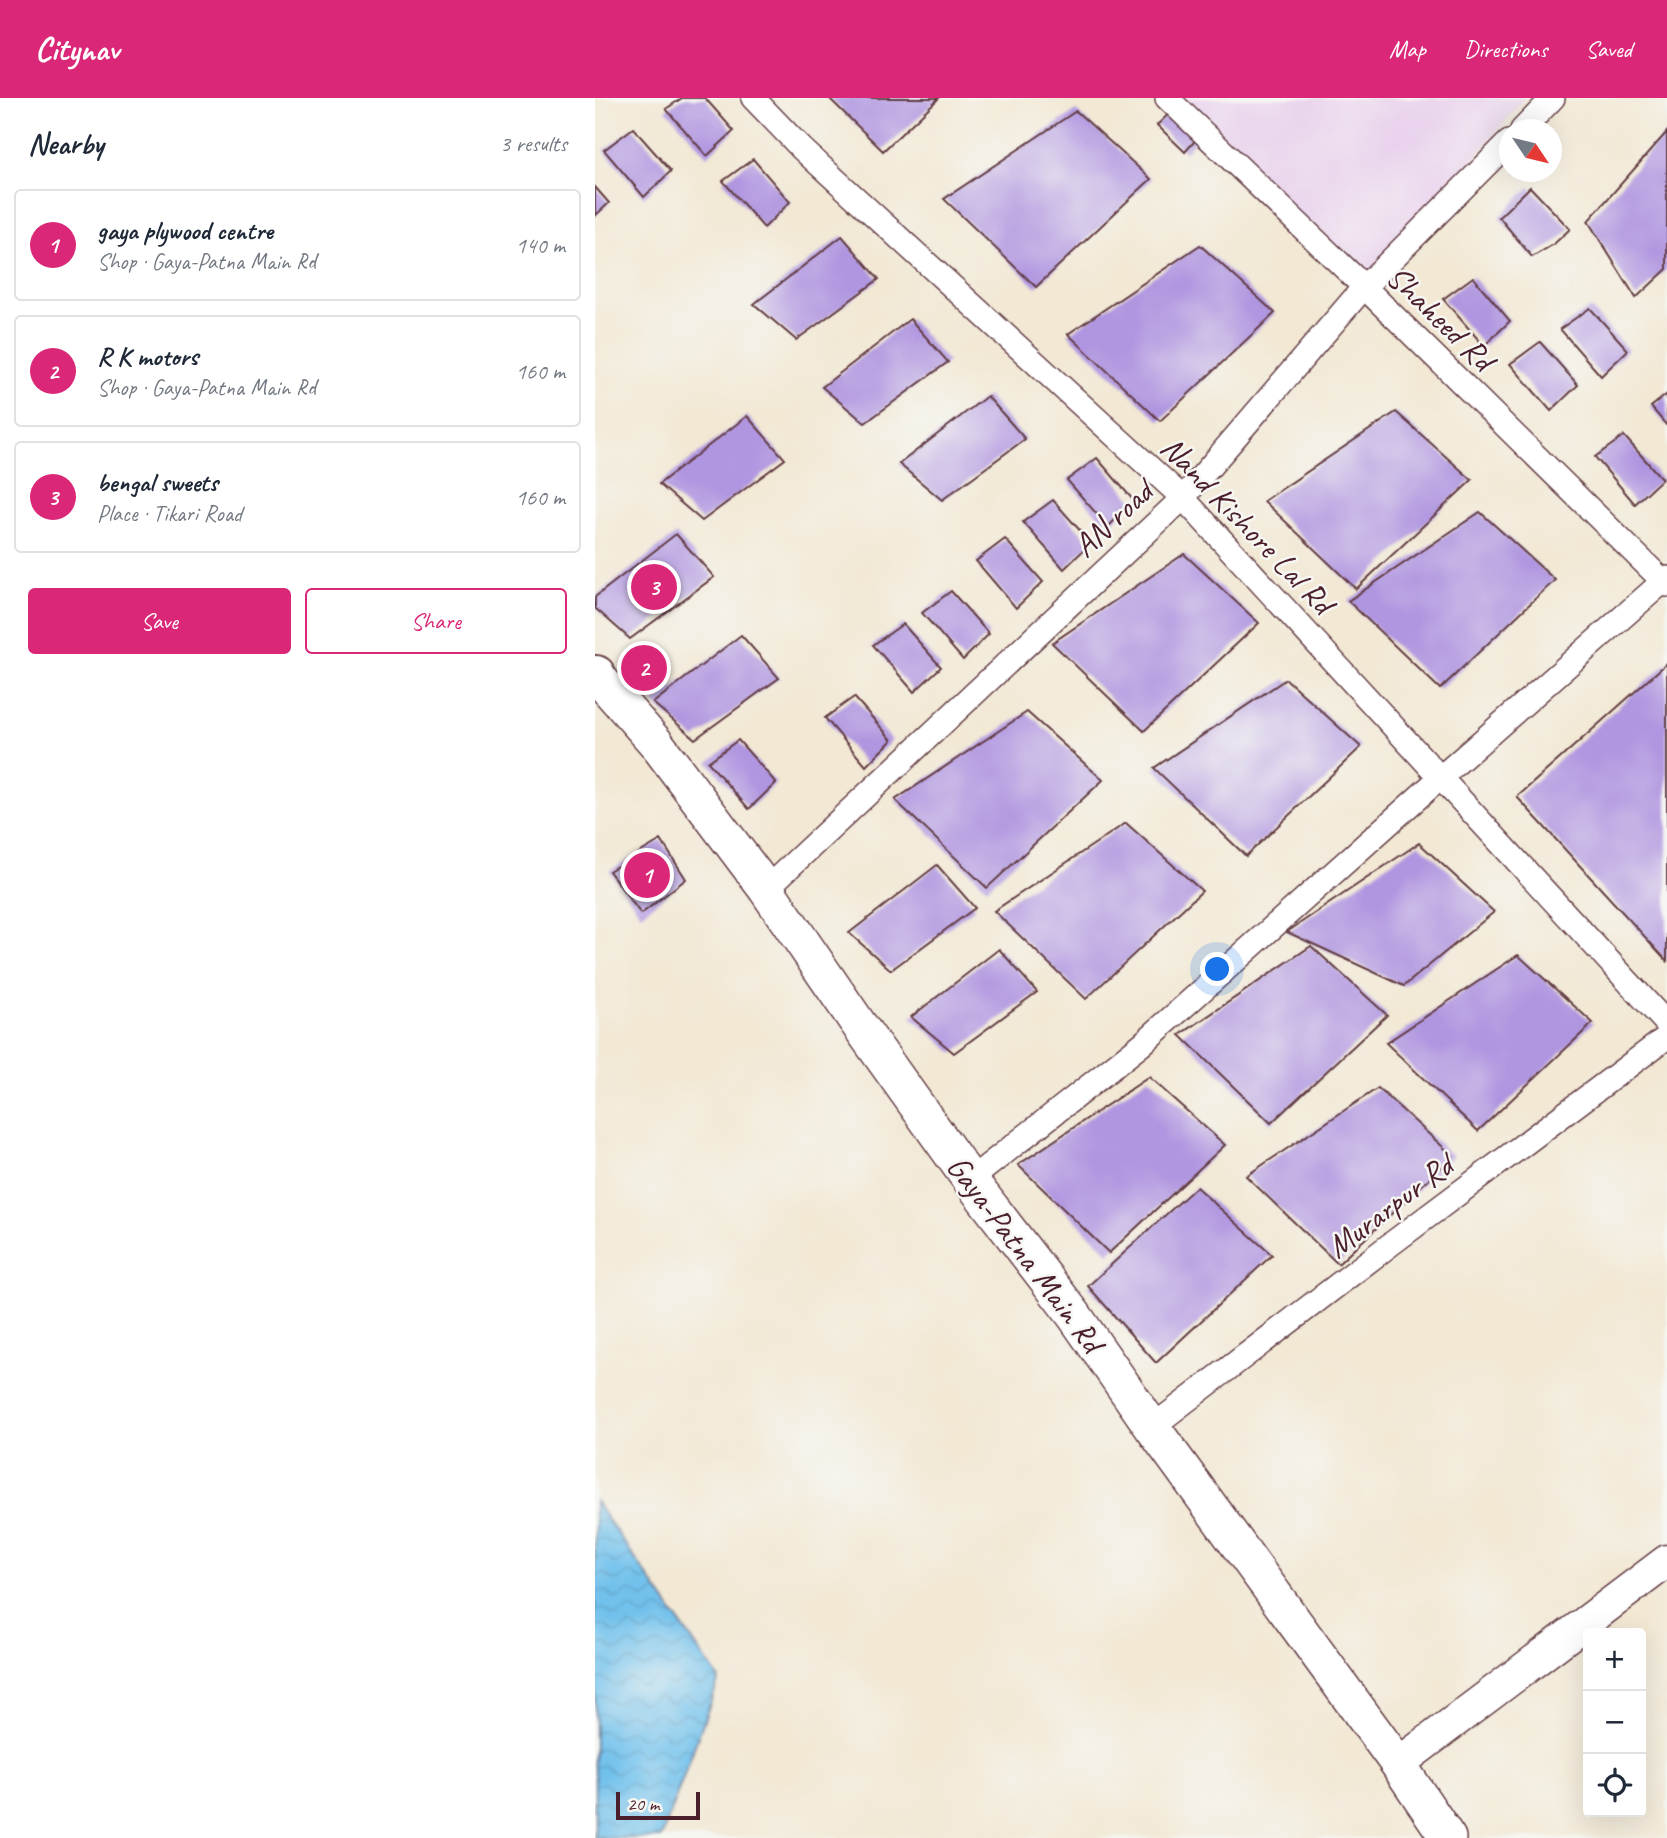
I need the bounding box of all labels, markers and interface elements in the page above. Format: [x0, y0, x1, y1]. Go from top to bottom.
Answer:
text: Citynav [35, 28, 119, 70]
text: Map [1389, 34, 1426, 64]
text: Directions [1464, 34, 1547, 64]
text: Saved [1585, 34, 1632, 64]
north arrow [1499, 119, 1562, 182]
text: Nearby [28, 125, 104, 163]
text: 3 results [500, 129, 567, 158]
text: gaya plywood centre [97, 214, 273, 247]
text: 1 [48, 231, 58, 260]
text: 140 m [516, 231, 565, 260]
text: Shop · Gaya-Patna Main Rd [97, 247, 316, 276]
street label: Shaheed Rd [1377, 256, 1507, 383]
text: R K motors [97, 340, 198, 373]
text: 2 [48, 357, 58, 386]
text: 160 m [516, 357, 565, 386]
text: Shop · Gaya-Patna Main Rd [97, 373, 316, 402]
street label: Nand Kishore Lal Rd [1152, 427, 1346, 626]
text: bengal sweets [97, 466, 218, 499]
street label: AN road [1064, 468, 1165, 566]
text: 3 [48, 483, 58, 512]
text: 160 m [516, 483, 565, 512]
text: Place · Tikari Road [97, 499, 242, 528]
pin: 3 [631, 561, 677, 613]
button: Save [28, 588, 291, 654]
button: Share [305, 588, 567, 654]
pin: 2 [621, 642, 667, 694]
pin: 1 [624, 849, 670, 901]
your location [1200, 952, 1234, 986]
street label: Murarpur Rd [1318, 1142, 1465, 1267]
street label: Gaya-Patna Main Rd [937, 1147, 1116, 1364]
map controls [1583, 1628, 1646, 1817]
button: + [1583, 1628, 1646, 1691]
button: − [1583, 1691, 1646, 1754]
button: locate [1583, 1754, 1646, 1817]
scale bar [616, 1789, 700, 1821]
text: 20 m [627, 1792, 659, 1816]

